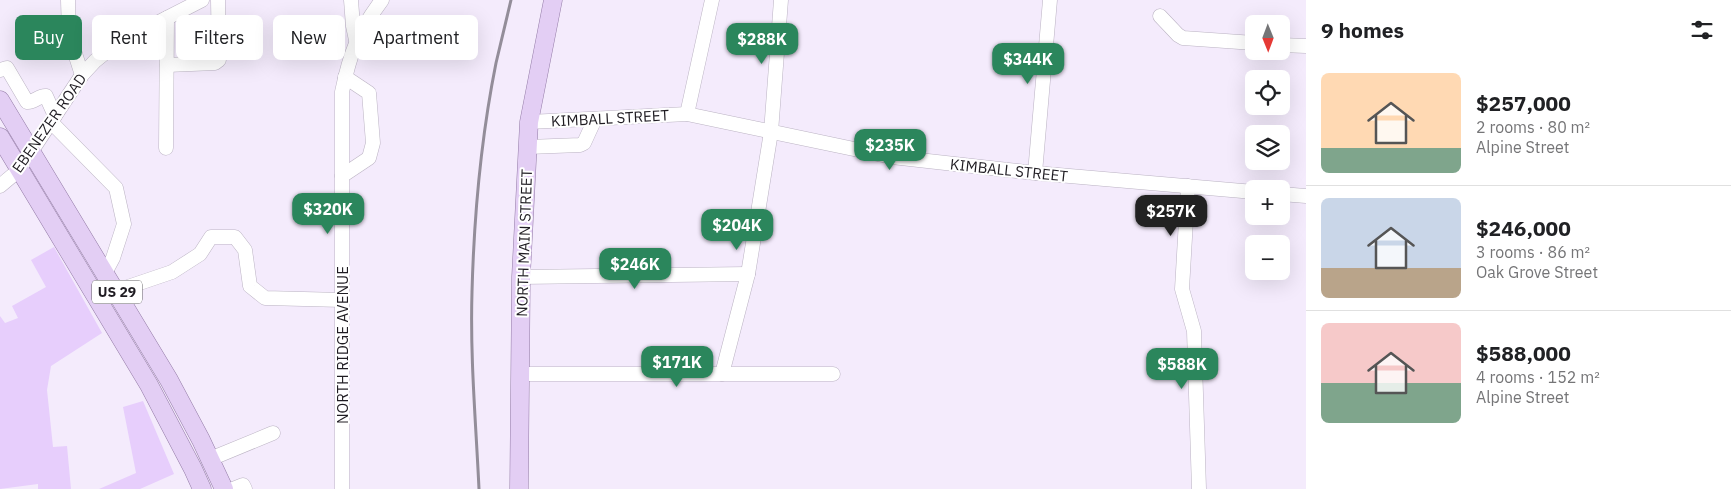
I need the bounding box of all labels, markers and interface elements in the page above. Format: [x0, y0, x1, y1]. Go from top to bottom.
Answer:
chip: Buy [15, 15, 82, 60]
chip: Rent [92, 15, 166, 60]
chip: Filters [176, 15, 263, 60]
chip: New [273, 15, 345, 60]
chip: Apartment [355, 15, 478, 60]
north arrow [1245, 15, 1290, 60]
map controls [1245, 15, 1290, 280]
text: 9 homes [1321, 16, 1404, 44]
icon: filters [1688, 16, 1716, 44]
pin: $288K [727, 22, 797, 65]
text: $288K [737, 29, 787, 49]
pin: $344K [993, 42, 1063, 85]
text: $344K [1003, 49, 1053, 69]
street label: EBENEZER ROAD [8, 70, 90, 176]
button: locate [1245, 70, 1290, 115]
text: $257,000 [1476, 89, 1571, 117]
icon: home [1361, 93, 1421, 153]
street label: KIMBALL STREET [550, 105, 670, 131]
text: 2 rooms · 80 m² [1476, 117, 1590, 137]
button: layers [1245, 125, 1290, 170]
pin: $235K [855, 128, 925, 171]
text: $235K [865, 135, 915, 155]
text: Alpine Street [1476, 137, 1569, 157]
street label: KIMBALL STREET [949, 154, 1069, 186]
street label: NORTH MAIN STREET [512, 168, 536, 317]
button: + [1245, 180, 1290, 225]
pin: $320K [293, 192, 363, 235]
pin: $257K [1136, 194, 1206, 237]
text: $320K [303, 199, 353, 219]
text: $257K [1146, 201, 1196, 221]
pin: $204K [702, 208, 772, 251]
text: $246,000 [1476, 214, 1571, 242]
text: $204K [712, 215, 762, 235]
icon: home [1361, 218, 1421, 278]
button: − [1245, 235, 1290, 280]
text: 3 rooms · 86 m² [1476, 242, 1590, 262]
pin: $246K [600, 248, 670, 290]
text: $246K [610, 254, 660, 274]
text: Oak Grove Street [1476, 262, 1598, 282]
street label: NORTH RIDGE AVENUE [333, 266, 352, 424]
road number: US 29 [92, 280, 142, 304]
text: $588,000 [1476, 339, 1571, 367]
icon: home [1361, 343, 1421, 403]
pin: $171K [642, 346, 712, 388]
pin: $588K [1147, 348, 1217, 390]
text: $171K [652, 352, 702, 372]
text: $588K [1157, 354, 1207, 374]
text: 4 rooms · 152 m² [1476, 367, 1600, 387]
text: Alpine Street [1476, 387, 1569, 407]

